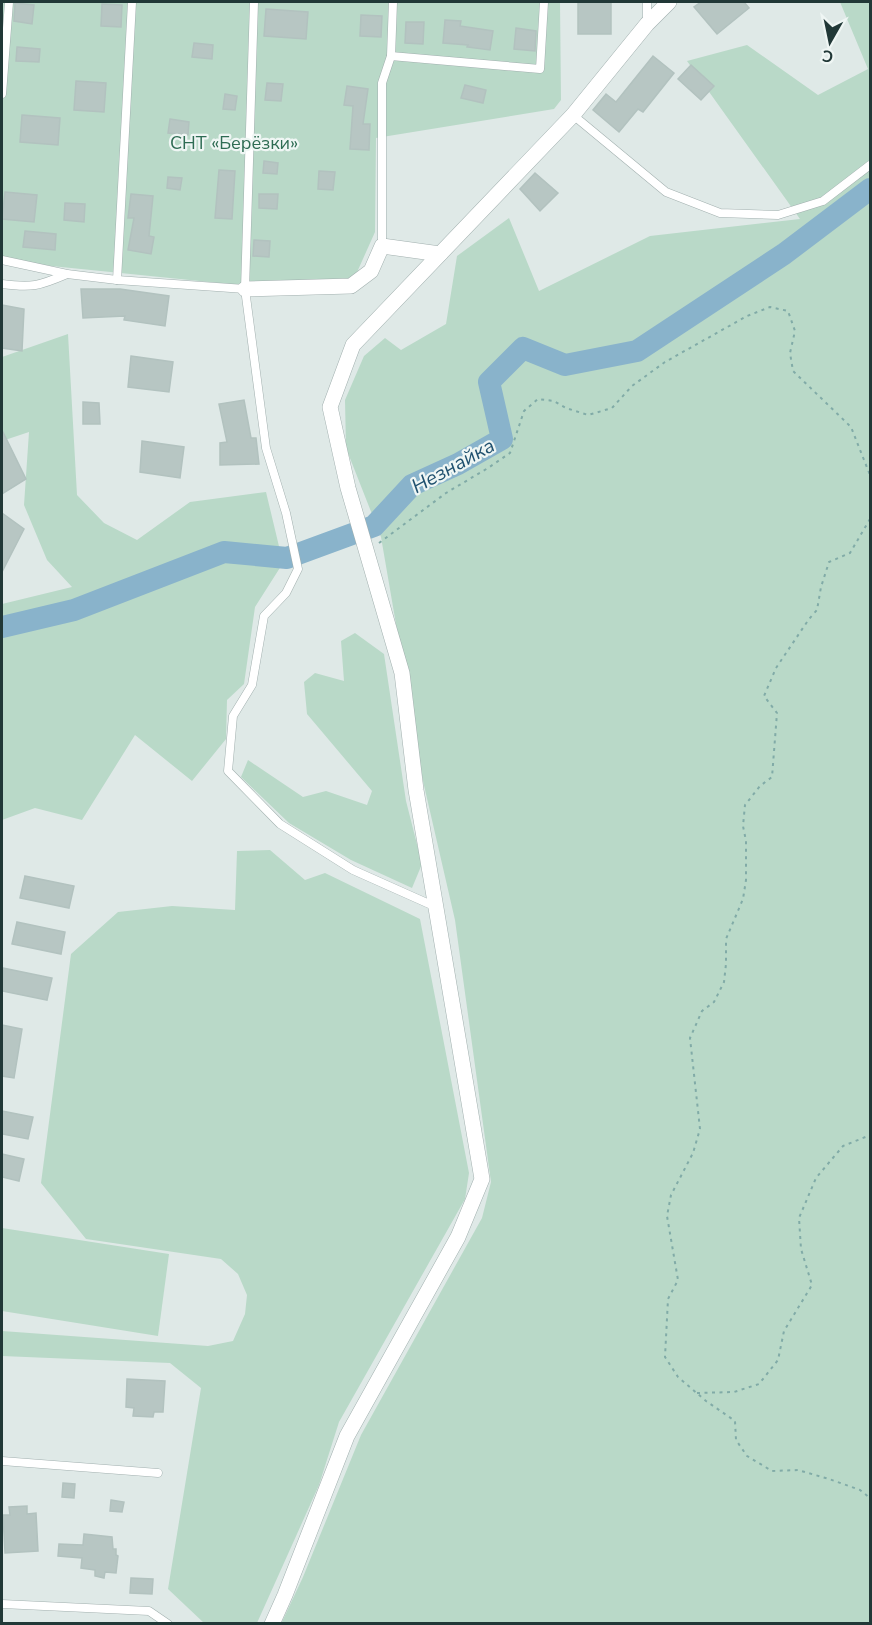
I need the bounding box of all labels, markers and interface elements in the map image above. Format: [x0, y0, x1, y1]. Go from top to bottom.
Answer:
north arrow [800, 12, 860, 72]
text: С [821, 44, 835, 68]
park label: СНТ «Берёзки» [170, 131, 298, 155]
water label: Незнайка [406, 432, 500, 500]

